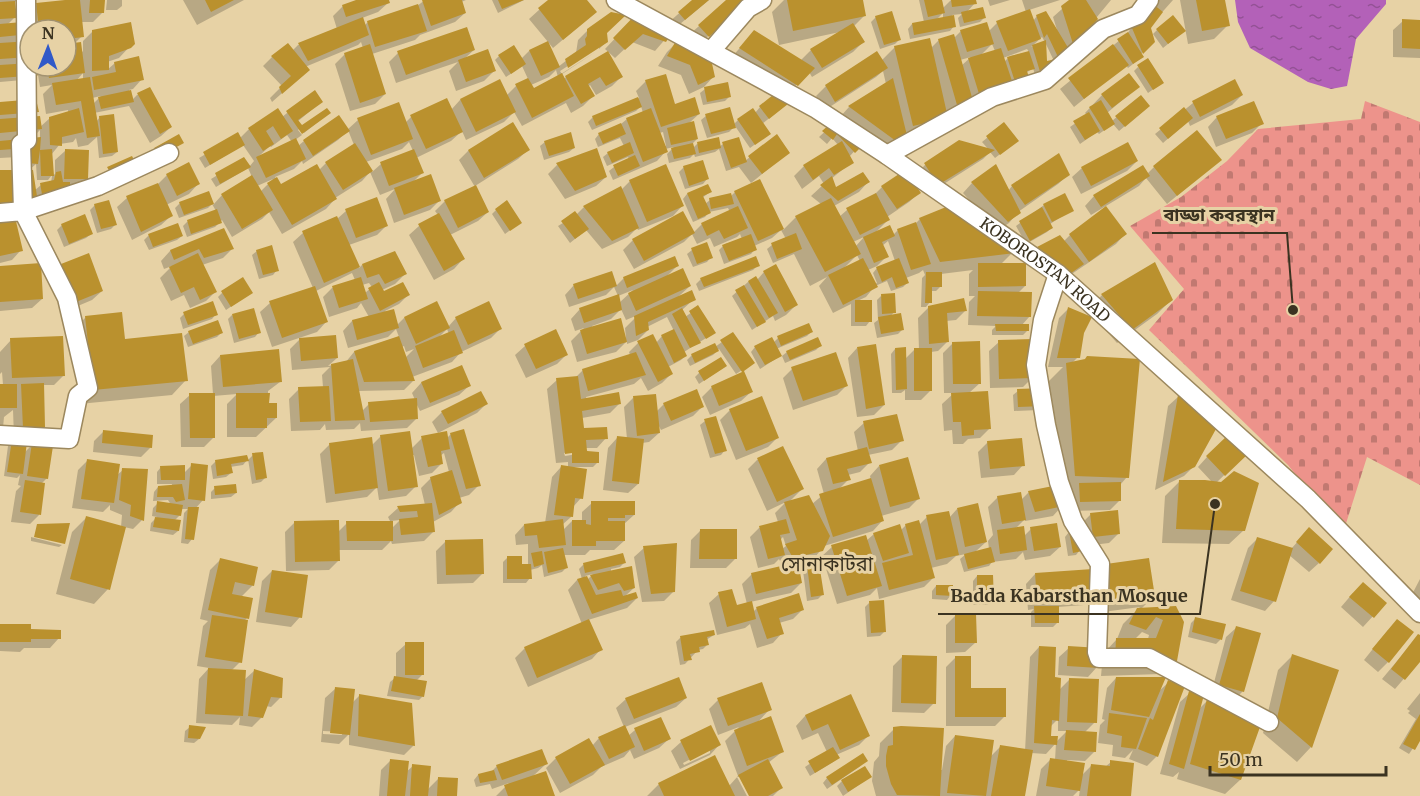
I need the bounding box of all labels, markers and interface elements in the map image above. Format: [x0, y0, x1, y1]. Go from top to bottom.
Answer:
north arrow [18, 18, 78, 78]
text: N [42, 23, 55, 43]
callout: বাড্ডা কবরস্থান [1152, 197, 1287, 233]
text: বাড্ডা কবরস্থান [1162, 203, 1275, 226]
street label: KOBOROSTAN ROAD [976, 213, 1115, 326]
district label: সোনাকাটরা [781, 551, 874, 576]
callout: Badda Kabarsthan Mosque [938, 578, 1200, 614]
text: Badda Kabarsthan Mosque [950, 584, 1188, 607]
scale bar [1210, 739, 1386, 777]
text: 50 m [1219, 748, 1263, 771]

